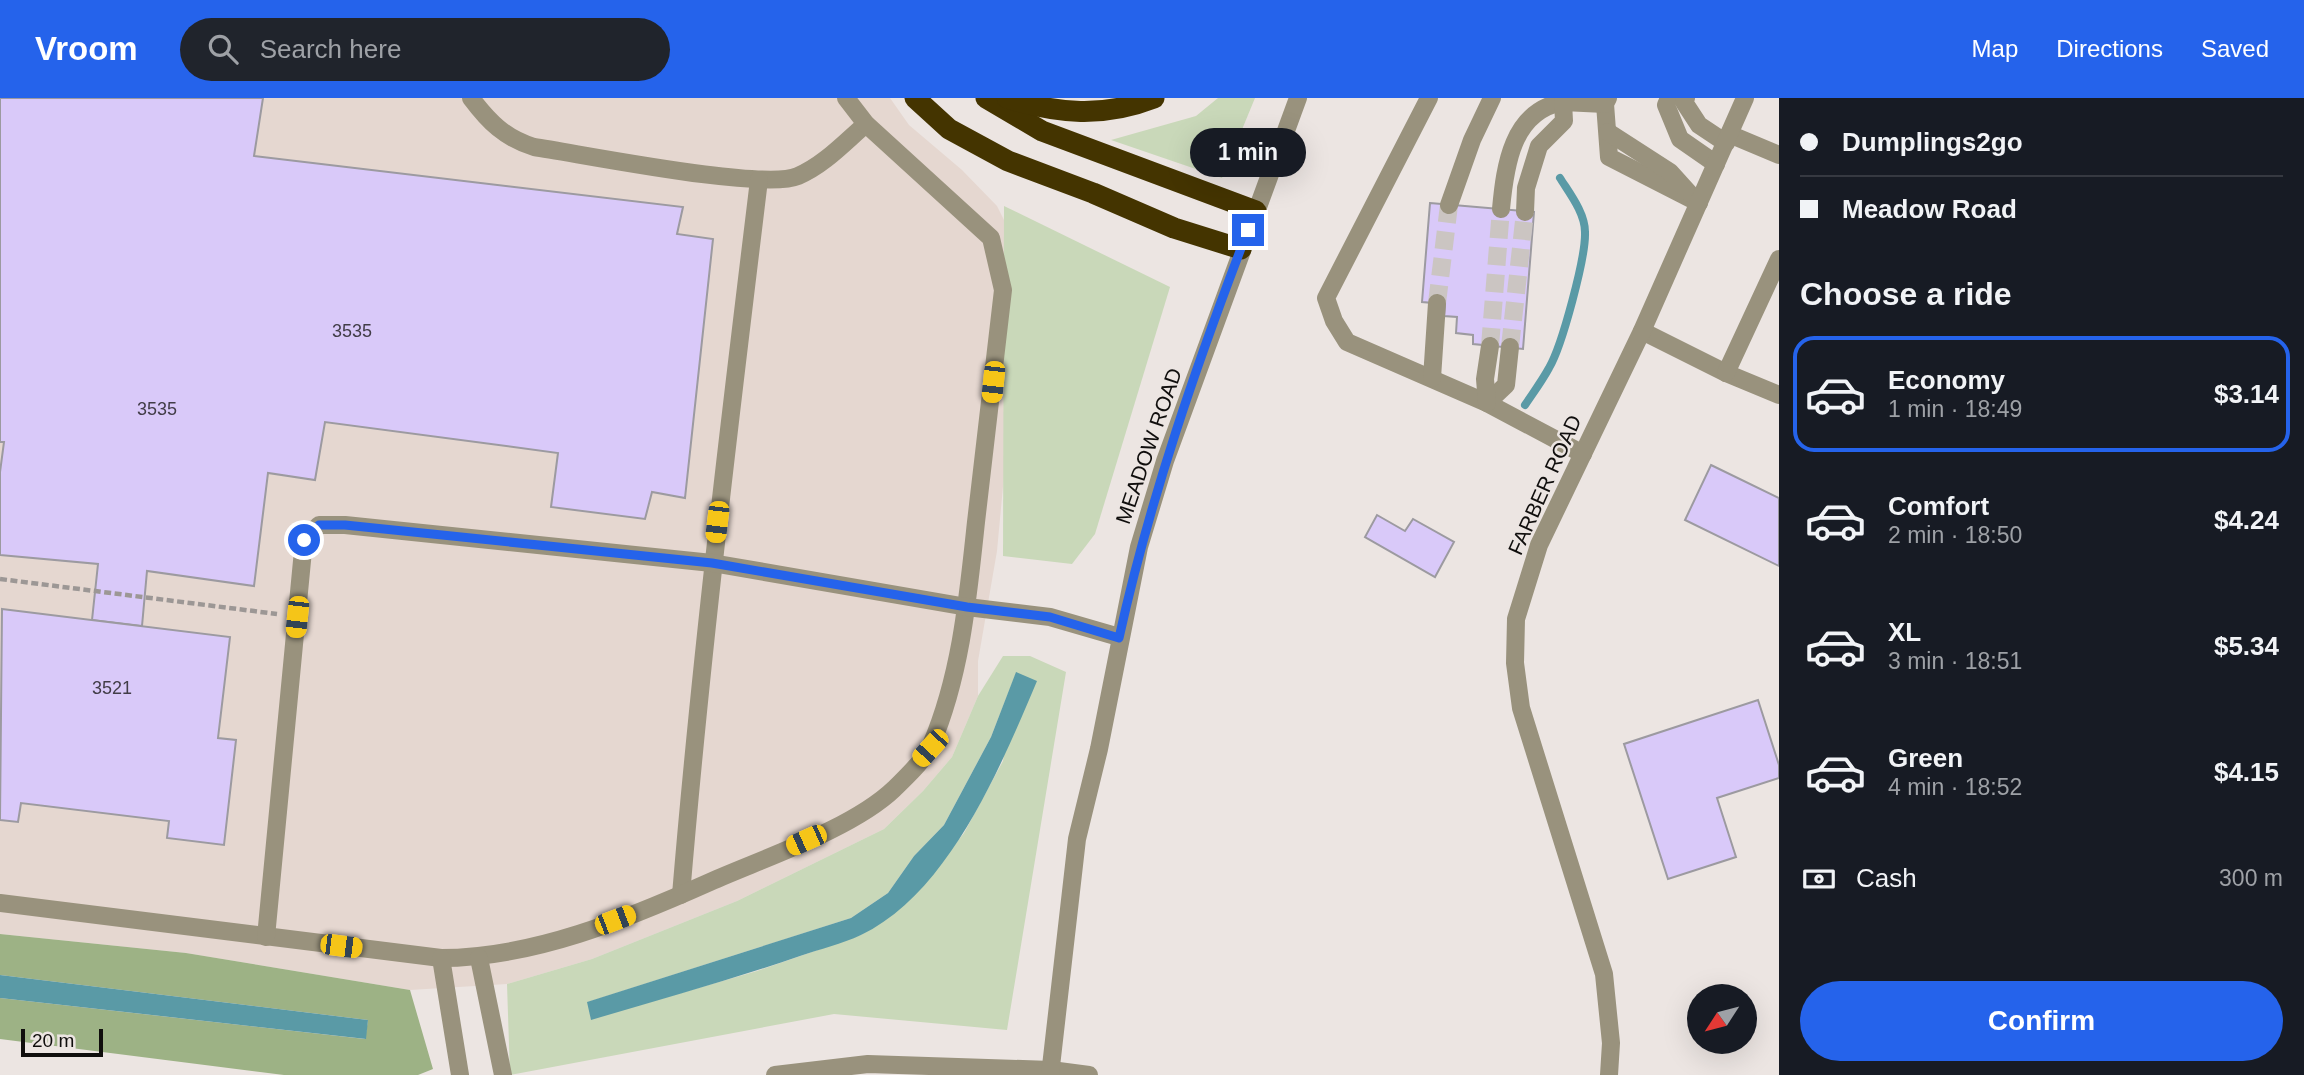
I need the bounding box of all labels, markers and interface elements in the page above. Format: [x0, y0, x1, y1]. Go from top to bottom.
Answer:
search box [180, 18, 670, 81]
text: Vroom [35, 30, 138, 67]
icon: search [204, 30, 242, 68]
text: Search here [260, 34, 401, 64]
text: Map [1972, 35, 2018, 62]
text: Directions [2056, 35, 2163, 62]
text: Saved [2201, 35, 2269, 62]
text: Dumplings2go [1842, 127, 2023, 157]
callout: 1 min [1190, 129, 1306, 178]
text: 1 min [1218, 139, 1278, 165]
text: Meadow Road [1842, 194, 2017, 224]
route end [1232, 214, 1264, 246]
text: Choose a ride [1800, 276, 2012, 312]
house number: 3535 [332, 321, 372, 341]
car [981, 360, 1006, 404]
icon: car [1804, 363, 1867, 426]
street label: MEADOW ROAD [1111, 365, 1186, 527]
text: Economy [1888, 365, 2005, 395]
text: $3.14 [2214, 379, 2279, 409]
text: 1 min · 18:49 [1888, 396, 2022, 422]
house number: 3535 [137, 399, 177, 419]
street label: FARBER ROAD [1503, 411, 1586, 558]
icon: car [1804, 489, 1867, 552]
text: Comfort [1888, 491, 1989, 521]
car [705, 500, 730, 544]
text: $4.24 [2214, 505, 2279, 535]
text: 2 min · 18:50 [1888, 522, 2022, 548]
route start [288, 524, 320, 556]
car [285, 595, 310, 639]
icon: car [1804, 615, 1867, 678]
text: XL [1888, 617, 1921, 647]
text: $5.34 [2214, 631, 2279, 661]
text: 3 min · 18:51 [1888, 648, 2022, 674]
house number: 3521 [92, 678, 132, 698]
car [909, 725, 952, 771]
icon: car [1804, 741, 1867, 804]
text: Green [1888, 743, 1963, 773]
text: $4.15 [2214, 757, 2279, 787]
text: 4 min · 18:52 [1888, 774, 2022, 800]
car [783, 822, 830, 858]
icon: cash [1800, 860, 1838, 898]
text: Cash [1856, 863, 1917, 893]
text: 300 m [2219, 865, 2283, 891]
car [592, 903, 639, 937]
car [319, 933, 364, 959]
button: Confirm [1800, 981, 2283, 1061]
north arrow [1687, 984, 1757, 1054]
map controls [1687, 984, 1757, 1054]
scale bar [21, 1026, 103, 1058]
text: 20 m [32, 1030, 74, 1051]

